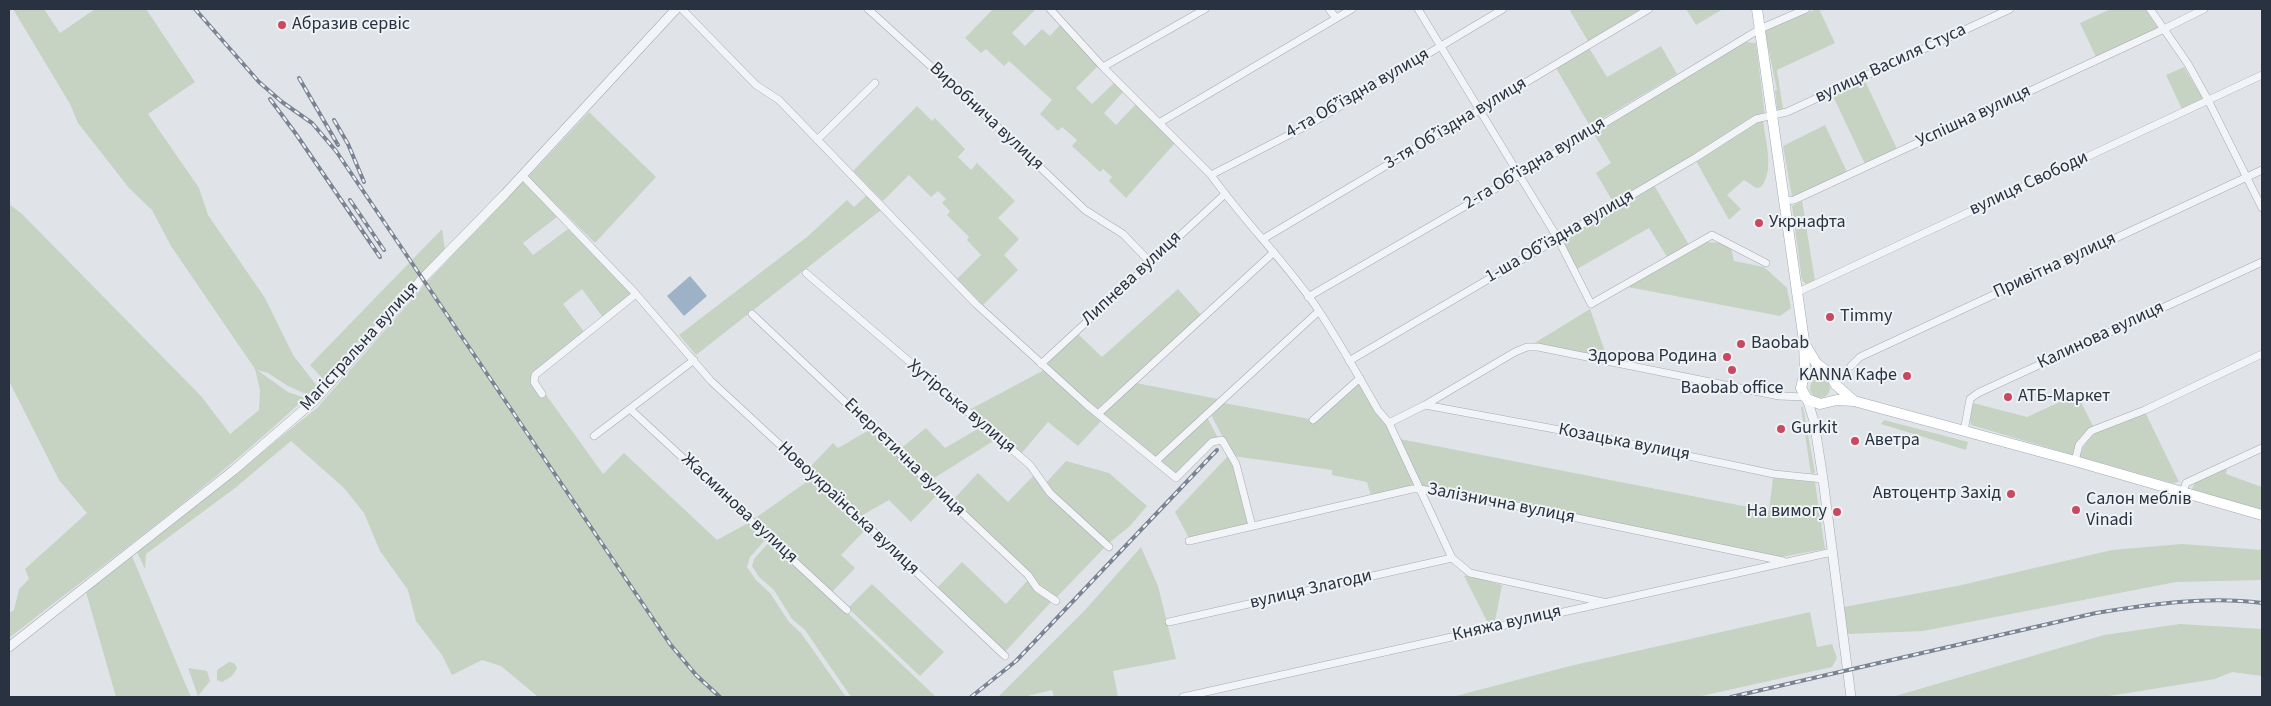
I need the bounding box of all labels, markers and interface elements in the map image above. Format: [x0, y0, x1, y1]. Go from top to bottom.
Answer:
place label: Абразив сервіс [292, 14, 410, 36]
marker: Абразив сервіс [276, 19, 288, 31]
street label: вулиця Василя Стуса [1812, 20, 1970, 108]
street label: 4-та Обʼїздна вулиця [1282, 44, 1434, 144]
street label: Виробнича вулиця [924, 58, 1048, 176]
street label: 3-тя Обʼїздна вулиця [1381, 73, 1531, 175]
street label: Успішна вулиця [1913, 81, 2035, 153]
street label: 2-га Обʼїздна вулиця [1460, 113, 1610, 215]
street label: вулиця Свободи [1966, 147, 2092, 221]
street label: 1-ша Обʼїздна вулиця [1482, 186, 1638, 288]
place label: Укрнафта [1769, 212, 1846, 234]
marker: Укрнафта [1753, 217, 1765, 229]
street label: Липнева вулиця [1078, 227, 1186, 331]
street label: Привітна вулиця [1990, 228, 2120, 304]
street label: Магістральна вулиця [296, 278, 424, 416]
street label: Калинова вулиця [2034, 297, 2168, 375]
place label: Timmy [1840, 306, 1892, 328]
marker: Timmy [1824, 311, 1836, 323]
place label: Baobab [1751, 333, 1809, 355]
marker: Baobab [1735, 338, 1747, 350]
place label: Здорова Родина [1588, 346, 1717, 368]
marker: Здорова Родина [1721, 351, 1733, 363]
street label: Хутірська вулиця [902, 355, 1020, 459]
marker: Baobab office [1726, 364, 1738, 376]
place label: KANNA Кафе [1799, 365, 1897, 387]
marker: KANNA Кафе [1901, 370, 1913, 382]
place label: Baobab office [1680, 378, 1784, 400]
place label: АТБ-Маркет [2018, 386, 2110, 408]
marker: АТБ-Маркет [2002, 391, 2014, 403]
street label: Енергетична вулиця [839, 394, 969, 522]
place label: Gurkit [1791, 418, 1838, 440]
street label: Козацька вулиця [1556, 420, 1692, 466]
marker: Gurkit [1775, 423, 1787, 435]
place label: Аветра [1865, 430, 1920, 452]
marker: Аветра [1849, 435, 1861, 447]
street label: Новоукраїнська вулиця [773, 438, 923, 580]
street label: Жасминова вулиця [676, 449, 802, 569]
street label: Залізнична вулиця [1425, 479, 1577, 529]
place label: Автоцентр Захід [1873, 483, 2001, 505]
marker: Автоцентр Захід [2005, 488, 2017, 500]
place label: Салон меблів Vinadi [2086, 489, 2191, 532]
place label: На вимогу [1747, 501, 1827, 523]
marker: Салон меблів Vinadi [2070, 504, 2082, 516]
marker: На вимогу [1831, 506, 1843, 518]
street label: вулиця Злагоди [1248, 565, 1374, 615]
street label: Княжа вулиця [1450, 601, 1564, 647]

